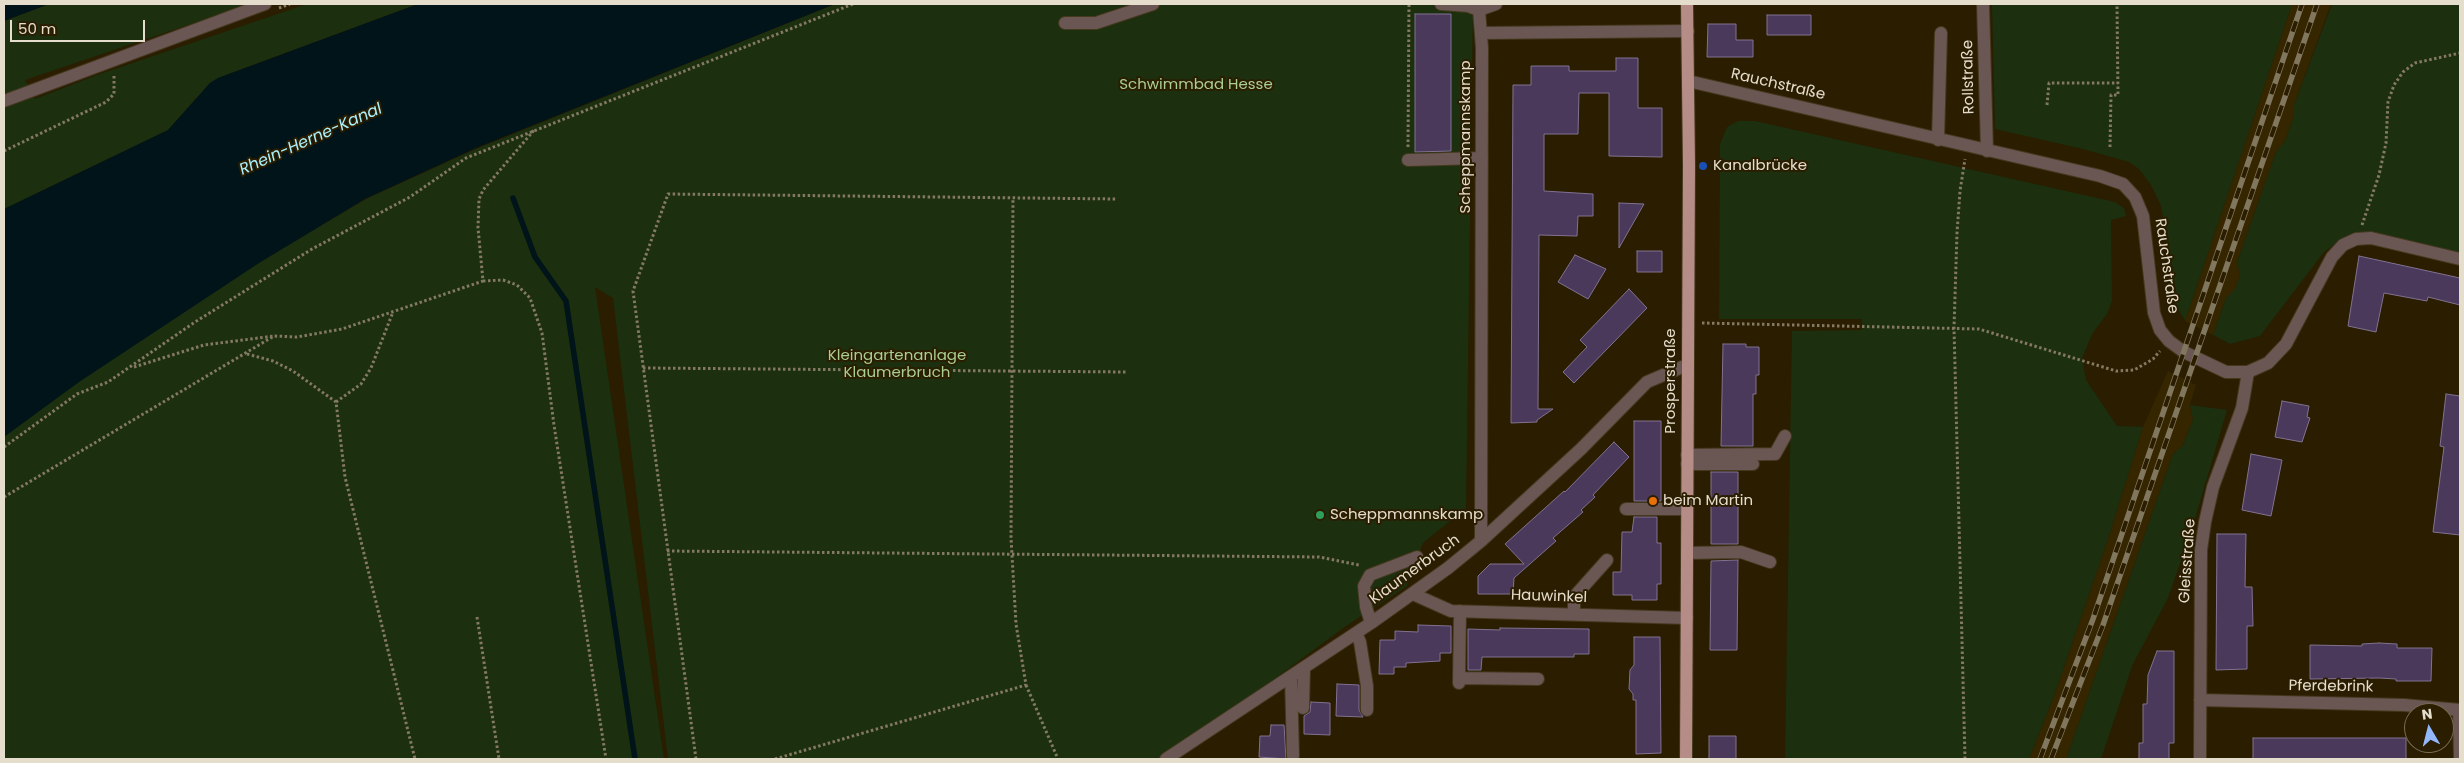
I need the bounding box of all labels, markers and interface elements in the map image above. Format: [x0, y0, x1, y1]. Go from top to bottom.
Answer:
scale bar [12, 10, 148, 42]
text: 50 m [18, 18, 56, 39]
street label: Rollstraße [1959, 40, 1979, 114]
street label: Scheppmannskamp [1457, 60, 1475, 214]
street label: Rauchstraße [1729, 65, 1827, 105]
park label: Schwimmbad Hesse [1119, 76, 1273, 94]
water label: Rhein-Herne-Kanal [237, 100, 385, 180]
place label: Kanalbrücke [1713, 157, 1807, 175]
marker: Kanalbrücke [1697, 160, 1709, 172]
street label: Rauchstraße [2150, 217, 2182, 315]
street label: Prosperstraße [1662, 328, 1680, 434]
park label: Kleingartenanlage Klaumerbruch [828, 347, 966, 382]
place label: beim Martin [1663, 492, 1753, 510]
marker: beim Martin [1647, 495, 1659, 507]
place label: Scheppmannskamp [1330, 506, 1483, 524]
marker: Scheppmannskamp [1314, 509, 1326, 521]
street label: Gleisstraße [2176, 518, 2200, 604]
street label: Klaumerbruch [1367, 531, 1463, 609]
street label: Hauwinkel [1510, 587, 1588, 607]
street label: Pferdebrink [2288, 677, 2374, 697]
north arrow [2404, 703, 2454, 753]
text: N [2420, 704, 2434, 725]

